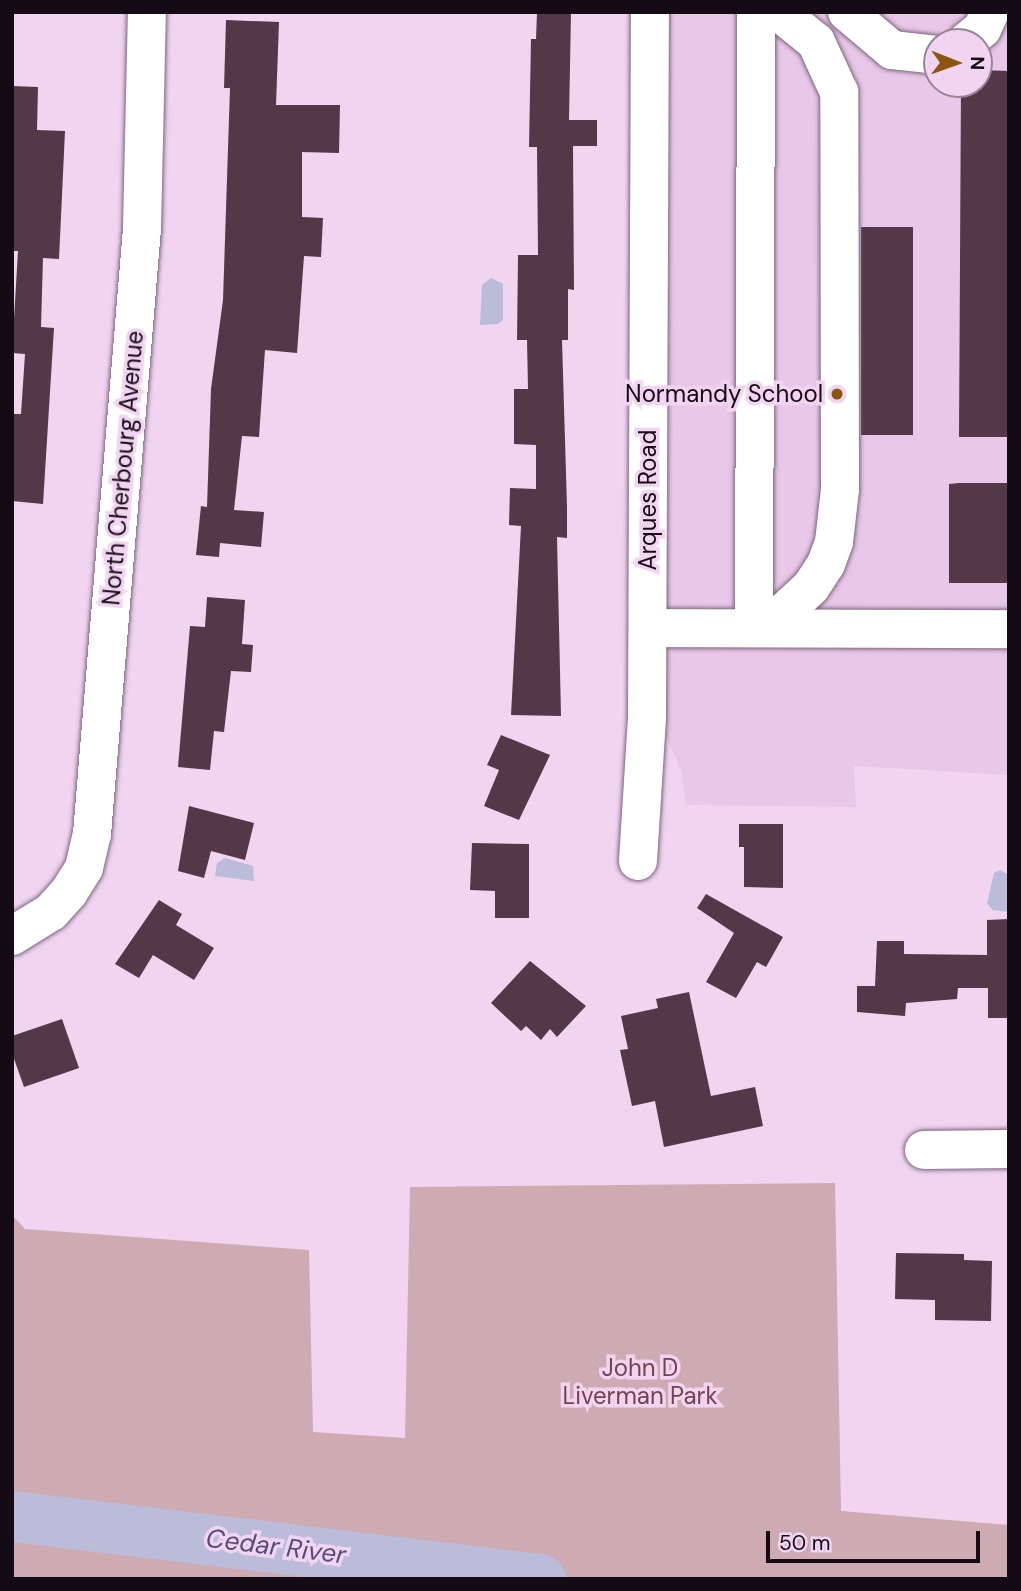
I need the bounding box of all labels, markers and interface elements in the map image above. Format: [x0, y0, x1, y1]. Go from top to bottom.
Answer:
north arrow [923, 28, 993, 98]
text: N [965, 56, 990, 70]
street label: North Cherbourg Avenue [97, 329, 149, 607]
place label: Normandy School [625, 380, 823, 408]
marker: Normandy School [829, 386, 845, 402]
street label: Arques Road [634, 429, 662, 571]
park label: John D Liverman Park [563, 1354, 717, 1410]
scale bar [769, 1518, 982, 1562]
water label: Cedar River [204, 1523, 348, 1571]
text: 50 m [779, 1529, 830, 1557]

